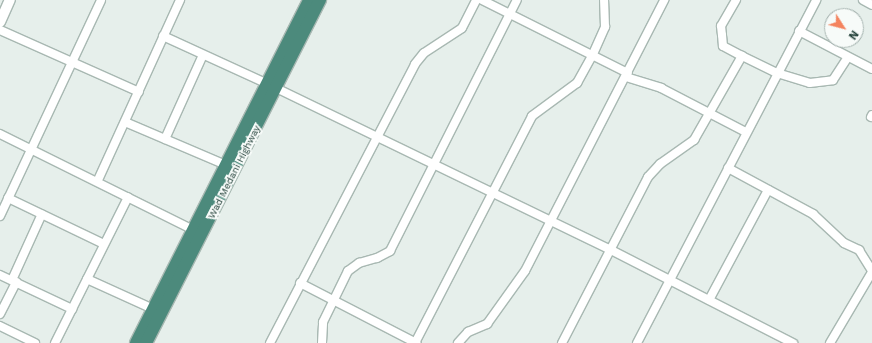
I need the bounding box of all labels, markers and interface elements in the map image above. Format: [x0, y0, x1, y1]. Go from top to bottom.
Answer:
north arrow [824, 8, 864, 48]
text: N [846, 28, 861, 42]
street label: Wad Medani Highway [205, 123, 263, 221]

